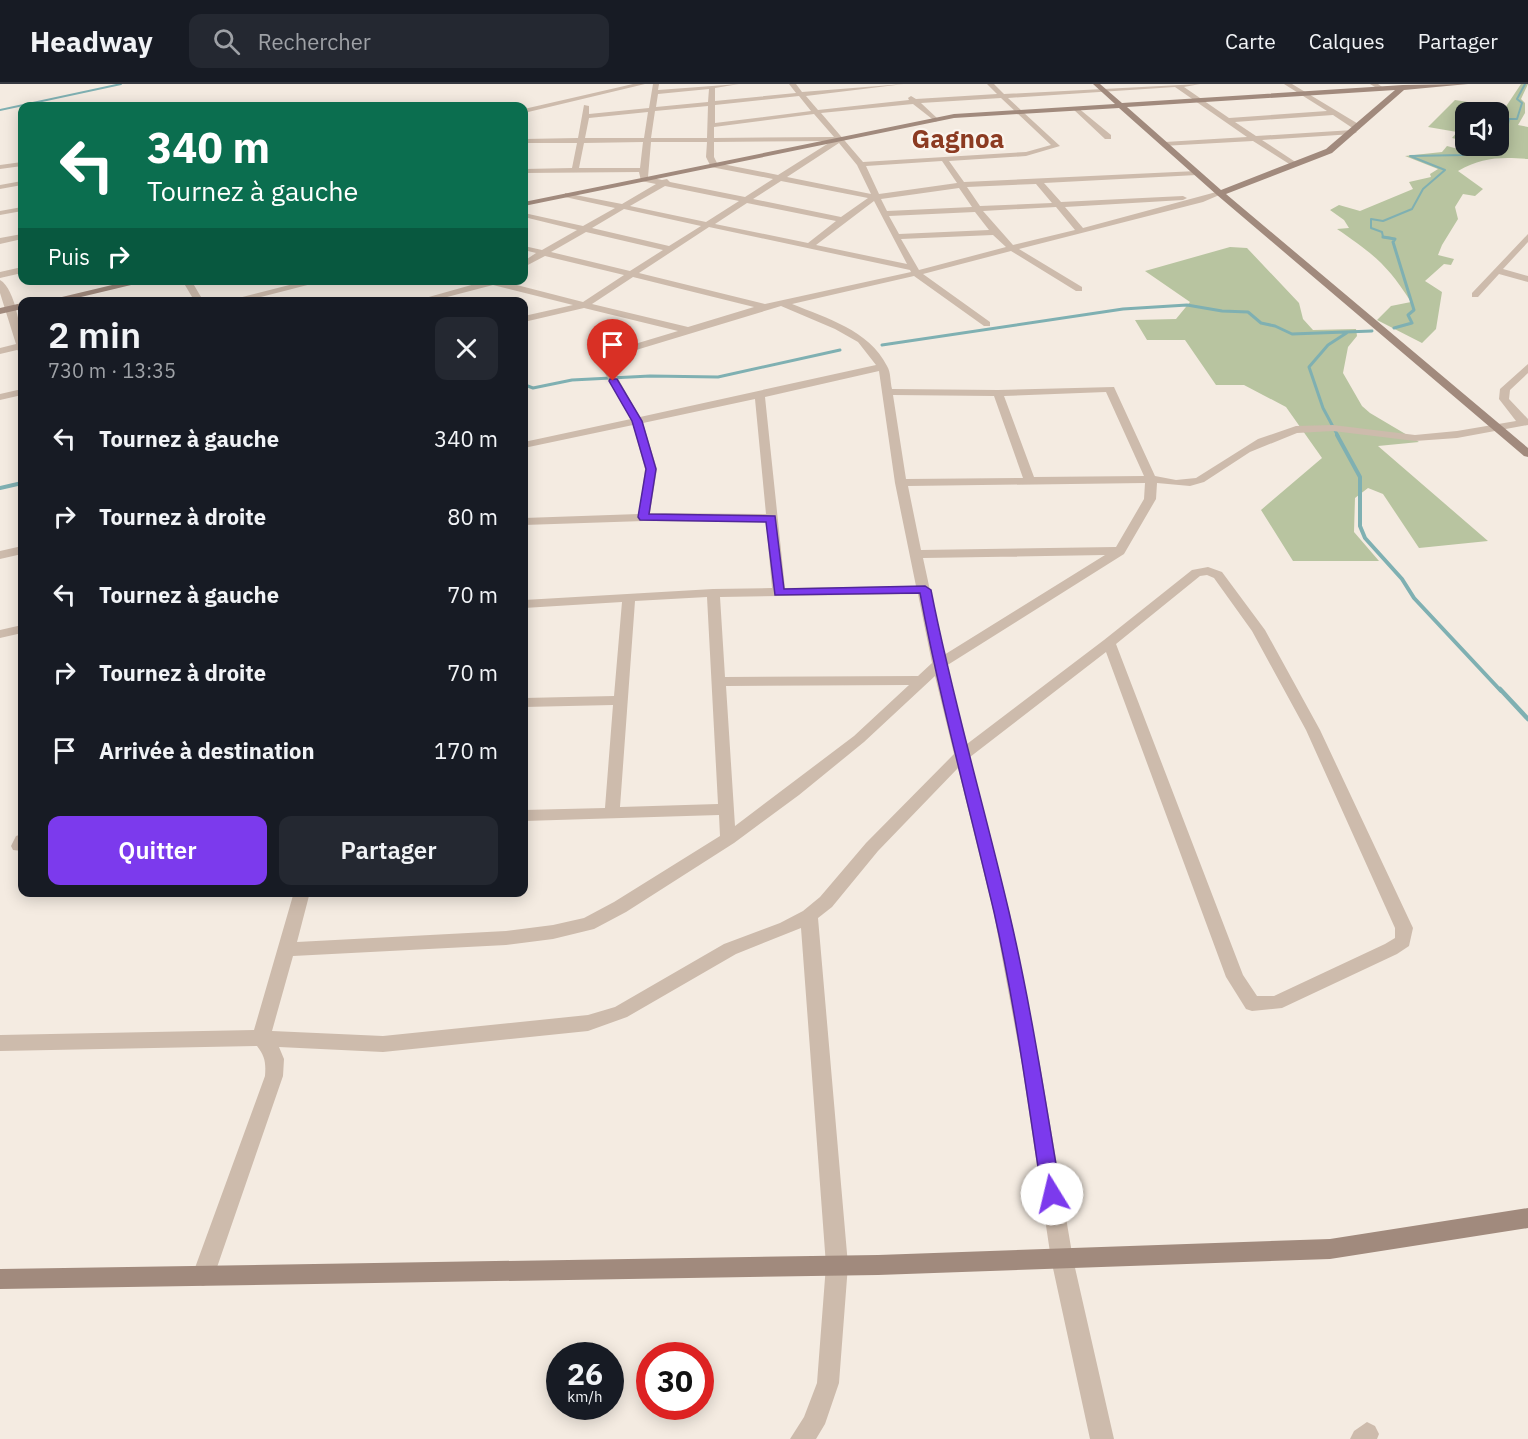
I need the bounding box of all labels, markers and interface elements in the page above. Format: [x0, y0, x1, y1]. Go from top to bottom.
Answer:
search box [189, 14, 609, 68]
text: Headway [30, 23, 153, 60]
icon: search [210, 25, 243, 58]
text: Rechercher [258, 27, 371, 56]
text: Carte [1225, 27, 1276, 55]
text: Calques [1309, 27, 1385, 55]
text: Partager [1418, 27, 1498, 55]
map controls [1455, 102, 1509, 156]
button: sound [1455, 102, 1509, 156]
text: 340 m [147, 120, 270, 175]
district label: Gagnoa [912, 121, 1005, 155]
icon: left [48, 126, 126, 204]
text: Tournez à gauche [147, 173, 358, 208]
icon: right [102, 240, 135, 273]
text: Puis [48, 242, 90, 271]
text: 2 min [48, 311, 141, 358]
button: close [435, 317, 498, 380]
pin [587, 319, 638, 381]
icon: arrive [596, 328, 629, 361]
text: 730 m · 13:35 [48, 357, 176, 384]
icon: left [48, 422, 81, 455]
text: Tournez à gauche [99, 424, 279, 453]
text: 340 m [434, 424, 498, 453]
icon: right [48, 500, 81, 533]
text: Tournez à droite [99, 502, 266, 531]
text: 80 m [447, 502, 498, 531]
icon: left [48, 578, 81, 611]
text: Tournez à gauche [99, 580, 279, 609]
text: 70 m [447, 580, 498, 609]
icon: right [48, 656, 81, 689]
text: Tournez à droite [99, 658, 266, 687]
text: 70 m [447, 658, 498, 687]
icon: arrive [48, 734, 81, 767]
text: Arrivée à destination [99, 736, 315, 765]
text: 170 m [434, 736, 498, 765]
button: Quitter [48, 816, 267, 885]
button: Partager [279, 816, 498, 885]
position arrow [1020, 1162, 1084, 1226]
speed limit sign: 30 [636, 1342, 714, 1420]
text: 26 [567, 1354, 603, 1393]
text: km/h [567, 1387, 603, 1406]

